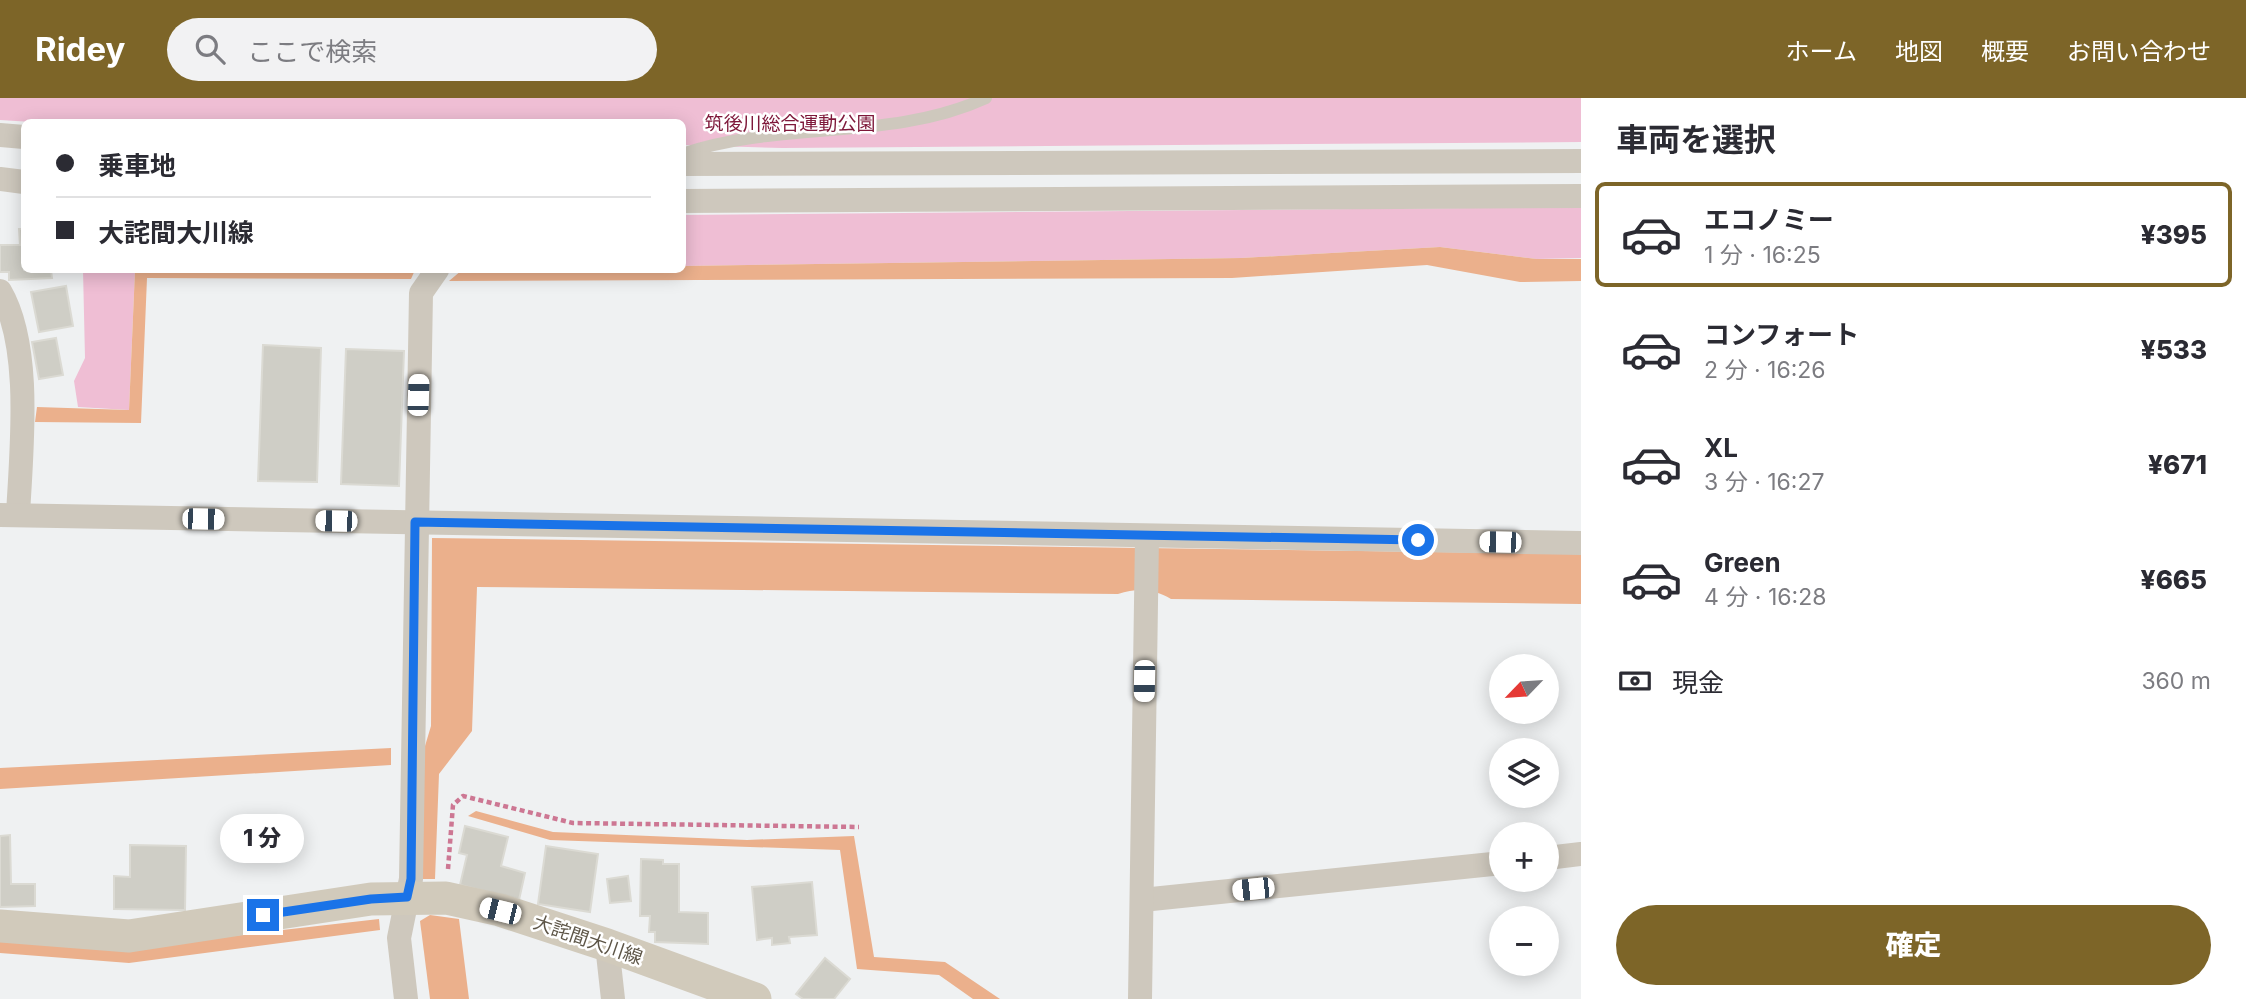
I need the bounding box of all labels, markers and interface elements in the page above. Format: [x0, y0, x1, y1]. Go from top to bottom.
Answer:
search box [167, 18, 657, 81]
text: Ridey [35, 29, 125, 69]
icon: search [191, 30, 229, 68]
text: ここで検索 [247, 36, 377, 67]
text: ホーム [1786, 37, 1857, 66]
text: 地図 [1895, 37, 1943, 66]
text: 概要 [1981, 37, 2029, 66]
text: お問い合わせ [2067, 37, 2211, 66]
park label: 筑後川総合運動公園 [704, 112, 876, 135]
text: 車両を選択 [1616, 120, 1776, 159]
text: 乗車地 [98, 150, 176, 181]
icon: car [1620, 203, 1683, 266]
text: エコノミー [1704, 204, 1834, 235]
text: 大詫間大川線 [98, 217, 254, 248]
text: ¥395 [2141, 219, 2207, 250]
text: 1 分 · 16:25 [1704, 241, 1821, 269]
icon: car [1620, 318, 1683, 381]
text: コンフォート [1704, 319, 1859, 350]
text: ¥533 [2141, 334, 2207, 365]
text: 2 分 · 16:26 [1704, 356, 1826, 384]
car [407, 374, 430, 416]
text: XL [1704, 432, 1738, 463]
icon: car [1620, 433, 1683, 496]
text: ¥671 [2148, 449, 2207, 480]
text: 3 分 · 16:27 [1704, 468, 1825, 496]
car [182, 508, 225, 530]
car [315, 510, 358, 532]
route start [1402, 524, 1434, 556]
car [1479, 531, 1522, 553]
text: Green [1704, 547, 1781, 578]
icon: car [1620, 548, 1683, 611]
text: ¥665 [2141, 564, 2207, 595]
text: 4 分 · 16:28 [1704, 583, 1826, 611]
north arrow [1489, 654, 1559, 724]
map controls [1489, 654, 1559, 976]
car [1134, 660, 1155, 702]
icon: cash [1616, 662, 1654, 700]
text: 現金 [1672, 667, 1724, 698]
text: 360 m [2141, 667, 2211, 695]
button: layers [1489, 738, 1559, 808]
callout: 1 分 [221, 814, 305, 862]
button: + [1489, 822, 1559, 892]
text: 1 分 [243, 824, 281, 852]
car [1232, 876, 1275, 902]
car [478, 896, 523, 926]
route end [247, 899, 279, 931]
button: 確定 [1616, 905, 2211, 985]
button: − [1489, 906, 1559, 976]
street label: 大詫間大川線 [530, 911, 646, 969]

